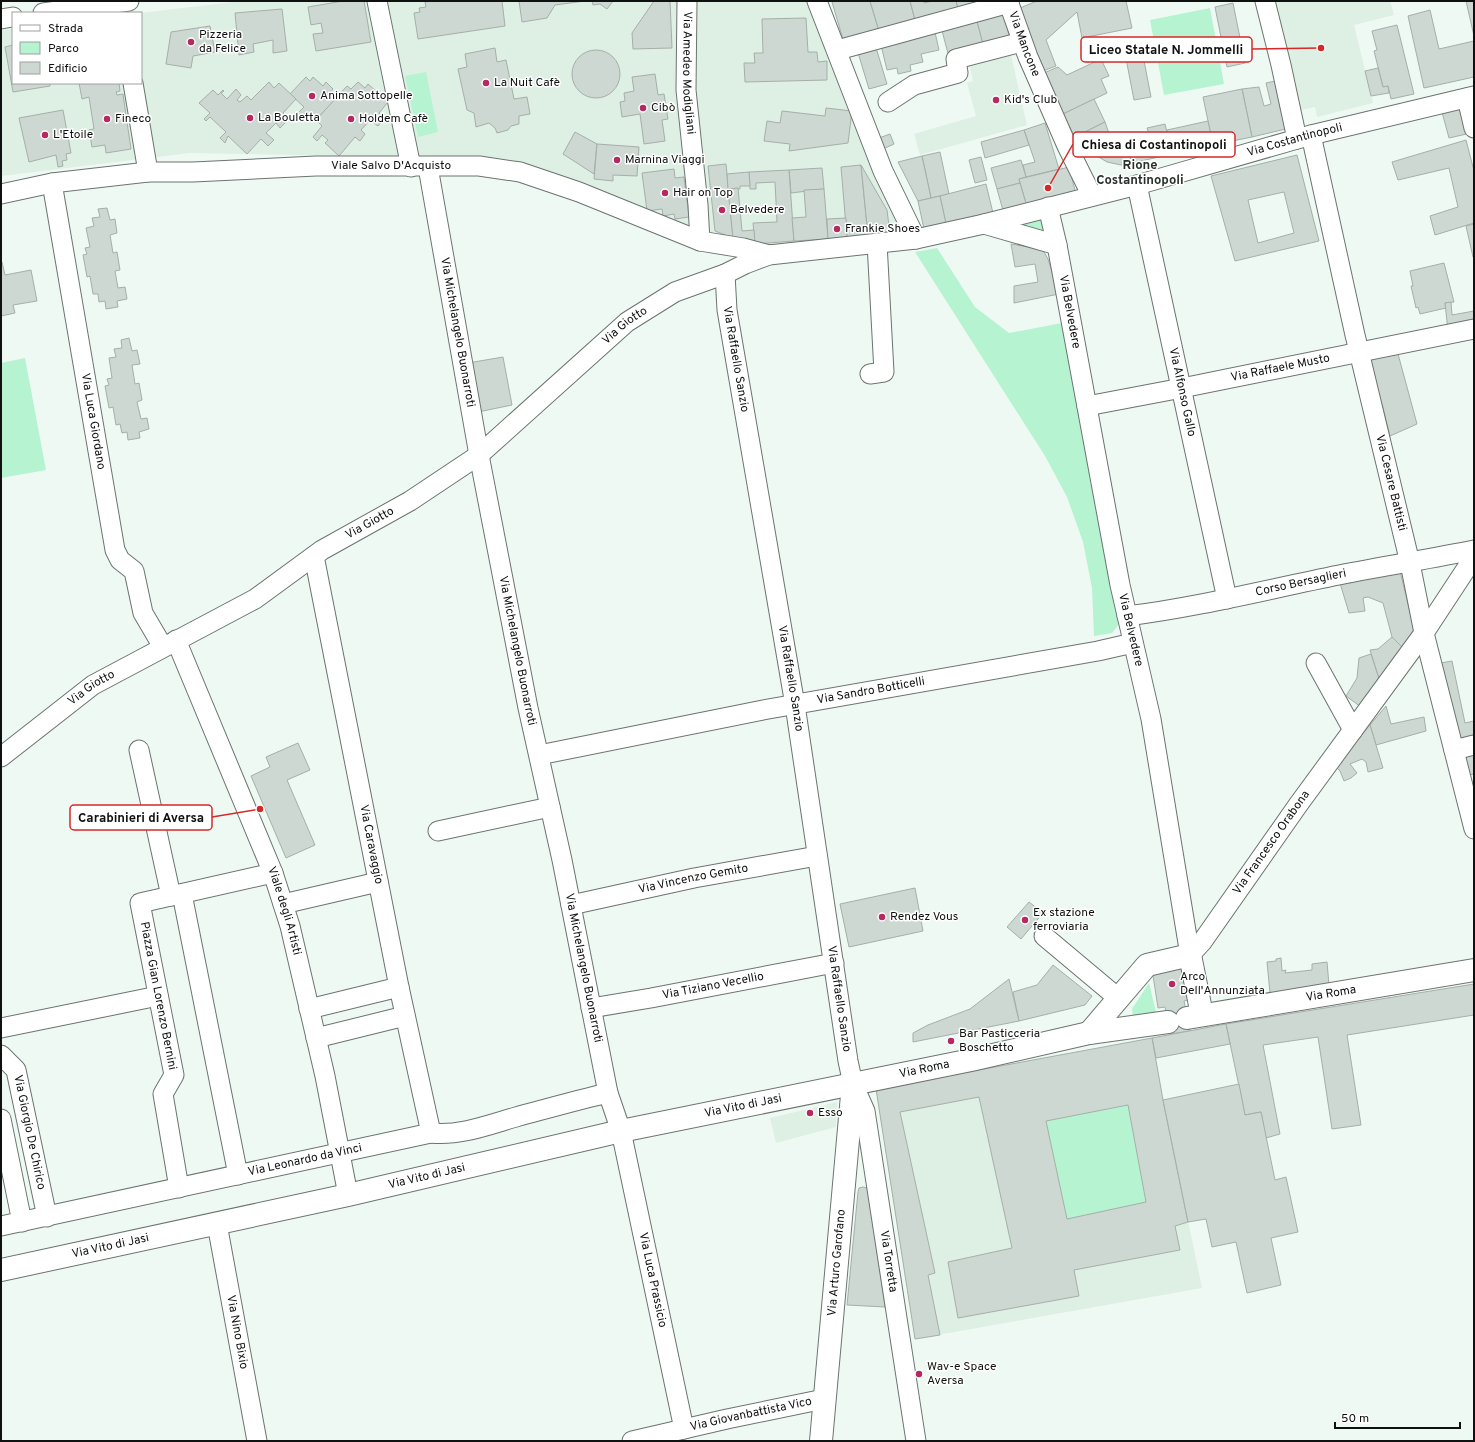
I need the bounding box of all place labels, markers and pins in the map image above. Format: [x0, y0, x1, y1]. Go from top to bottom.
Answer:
place label: Pizzeria da Felice [199, 27, 246, 57]
marker: Pizzeria da Felice [186, 37, 196, 47]
callout: Liceo Statale N. Jommelli [1081, 37, 1252, 62]
place label: La Nuit Cafè [494, 75, 560, 91]
marker: La Nuit Cafè [481, 78, 491, 88]
place label: Anima Sottopelle [320, 88, 412, 104]
marker: Anima Sottopelle [307, 91, 317, 101]
place label: Kid's Club [1004, 92, 1057, 108]
marker: Kid's Club [991, 95, 1001, 105]
place label: Cibò [651, 100, 676, 116]
marker: Cibò [638, 103, 648, 113]
place label: La Bouletta [258, 110, 320, 126]
place label: Fineco [115, 111, 151, 127]
place label: Holdem Cafè [359, 111, 428, 127]
marker: La Bouletta [245, 113, 255, 123]
marker: Fineco [102, 114, 112, 124]
marker: Holdem Cafè [346, 114, 356, 124]
place label: L'Etoile [53, 127, 93, 143]
marker: L'Etoile [40, 130, 50, 140]
callout: Chiesa di Costantinopoli [1073, 132, 1235, 157]
place label: Marnina Viaggi [625, 152, 705, 168]
marker: Marnina Viaggi [612, 155, 622, 165]
place label: Hair on Top [673, 185, 733, 201]
marker: Hair on Top [660, 188, 670, 198]
place label: Belvedere [730, 202, 784, 218]
marker: Belvedere [717, 205, 727, 215]
place label: Frankie Shoes [845, 221, 920, 237]
marker: Frankie Shoes [832, 224, 842, 234]
callout: Carabinieri di Aversa [70, 805, 212, 830]
place label: Ex stazione ferroviaria [1033, 905, 1095, 935]
place label: Rendez Vous [890, 909, 958, 925]
marker: Rendez Vous [877, 912, 887, 922]
marker: Ex stazione ferroviaria [1020, 915, 1030, 925]
place label: Arco Dell'Annunziata [1180, 969, 1265, 999]
marker: Arco Dell'Annunziata [1167, 979, 1177, 989]
place label: Bar Pasticceria Boschetto [959, 1026, 1040, 1056]
marker: Bar Pasticceria Boschetto [946, 1036, 956, 1046]
place label: Esso [818, 1105, 843, 1121]
marker: Esso [805, 1108, 815, 1118]
place label: Wav-e Space Aversa [927, 1359, 997, 1389]
marker: Wav-e Space Aversa [914, 1369, 924, 1379]

